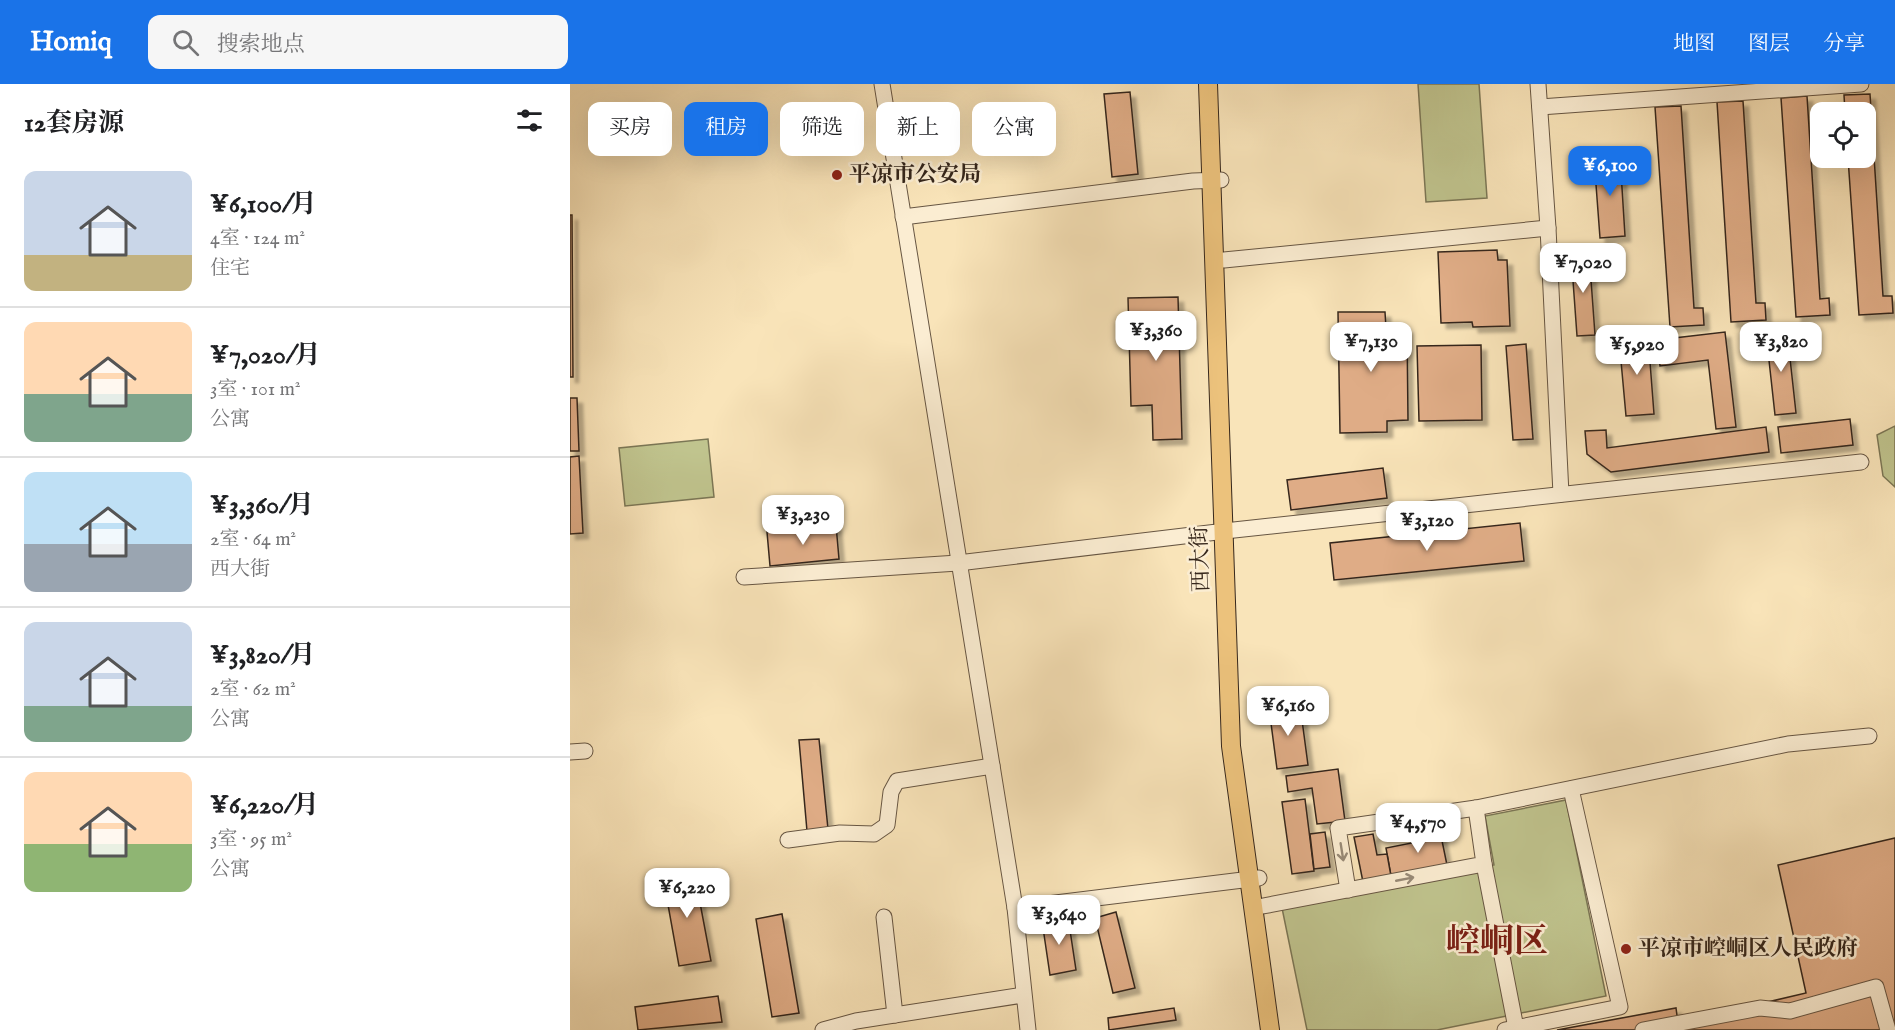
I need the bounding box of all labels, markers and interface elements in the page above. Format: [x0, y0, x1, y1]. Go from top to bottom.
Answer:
search box [148, 15, 568, 69]
text: Homiq [30, 25, 112, 60]
icon: search [169, 26, 202, 59]
text: 搜索地点 [217, 31, 305, 59]
text: 地图 [1673, 31, 1715, 58]
text: 图层 [1748, 31, 1790, 58]
text: 分享 [1823, 31, 1865, 58]
chip: 买房 [588, 102, 672, 156]
chip: 租房 [684, 102, 768, 156]
chip: 筛选 [780, 102, 864, 156]
chip: 新上 [876, 102, 960, 156]
chip: 公寓 [972, 102, 1056, 156]
map controls [1810, 102, 1876, 168]
button: locate [1810, 102, 1876, 168]
icon: filters [513, 104, 546, 137]
text: 12套房源 [24, 107, 124, 140]
pin: ¥6,100 [1561, 146, 1659, 197]
text: ¥6,100 [1582, 153, 1638, 178]
place label: 平凉市公安局 [849, 161, 981, 189]
marker: 平凉市公安局 [830, 168, 844, 182]
text: ¥6,100/月 [210, 188, 317, 221]
icon: home [72, 195, 144, 267]
text: 4室 · 124 m² [210, 226, 305, 251]
pin: ¥7,020 [1534, 243, 1632, 294]
text: ¥7,020 [1554, 250, 1612, 275]
text: 住宅 [210, 256, 250, 281]
pin: ¥3,360 [1107, 311, 1205, 362]
text: ¥3,360 [1129, 318, 1183, 343]
pin: ¥7,130 [1322, 322, 1420, 373]
pin: ¥3,820 [1732, 322, 1830, 373]
pin: ¥5,920 [1588, 325, 1686, 376]
text: ¥7,130 [1344, 329, 1398, 354]
text: ¥3,820 [1754, 329, 1808, 354]
text: ¥5,920 [1609, 332, 1665, 357]
text: ¥7,020/月 [210, 339, 321, 372]
icon: home [72, 346, 144, 418]
text: 3室 · 101 m² [210, 377, 301, 402]
text: 公寓 [210, 407, 250, 432]
text: ¥3,360/月 [210, 489, 314, 522]
pin: ¥3,230 [754, 495, 852, 546]
icon: home [72, 496, 144, 568]
pin: ¥3,120 [1378, 501, 1476, 552]
text: ¥3,230 [776, 502, 830, 527]
text: ¥3,120 [1400, 508, 1454, 533]
street label: 西大街 [1186, 526, 1216, 592]
text: 2室 · 64 m² [210, 527, 296, 552]
text: 西大街 [210, 557, 270, 582]
text: ¥3,820/月 [210, 639, 316, 672]
icon: home [72, 646, 144, 718]
text: 2室 · 62 m² [210, 677, 296, 702]
pin: ¥6,160 [1239, 686, 1337, 737]
text: ¥6,160 [1261, 693, 1315, 718]
text: 公寓 [210, 707, 250, 732]
text: ¥6,220/月 [210, 789, 319, 822]
icon: home [72, 796, 144, 868]
pin: ¥4,570 [1369, 803, 1467, 854]
text: ¥4,570 [1390, 810, 1446, 835]
text: 3室 · 95 m² [210, 827, 292, 852]
one-way arrow [1337, 842, 1348, 861]
text: 公寓 [210, 857, 250, 882]
pin: ¥6,220 [638, 868, 736, 919]
one-way arrow [1395, 873, 1415, 884]
text: ¥6,220 [659, 875, 715, 900]
pin: ¥3,640 [1010, 895, 1108, 946]
text: ¥3,640 [1031, 902, 1087, 927]
district label: 崆峒区 [1446, 921, 1548, 964]
place label: 平凉市崆峒区人民政府 [1638, 935, 1858, 963]
marker: 平凉市崆峒区人民政府 [1619, 942, 1633, 956]

